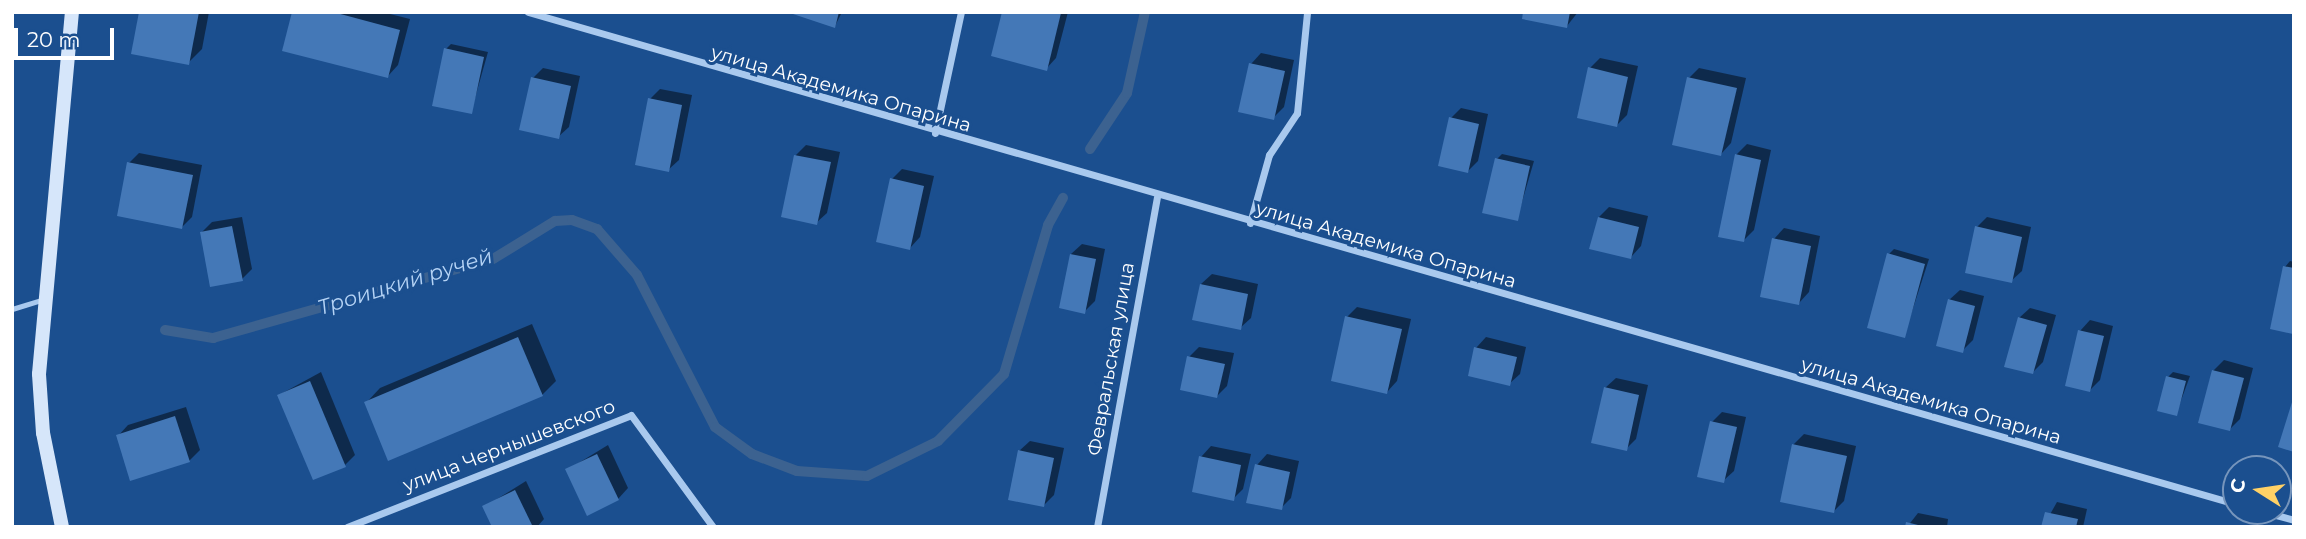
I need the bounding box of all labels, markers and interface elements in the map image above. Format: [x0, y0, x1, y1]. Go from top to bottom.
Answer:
scale bar [18, 14, 117, 58]
text: 20 m [27, 27, 81, 52]
street label: улица Академика Опарина [708, 41, 974, 137]
street label: улица Академика Опарина [1253, 197, 1519, 293]
water label: Троицкий ручей [315, 243, 495, 321]
street label: Февральская улица [1083, 261, 1139, 457]
street label: улица Академика Опарина [1798, 353, 2064, 449]
street label: улица Чернышевского [400, 395, 618, 497]
north arrow [2222, 455, 2292, 525]
text: С [2225, 477, 2251, 495]

